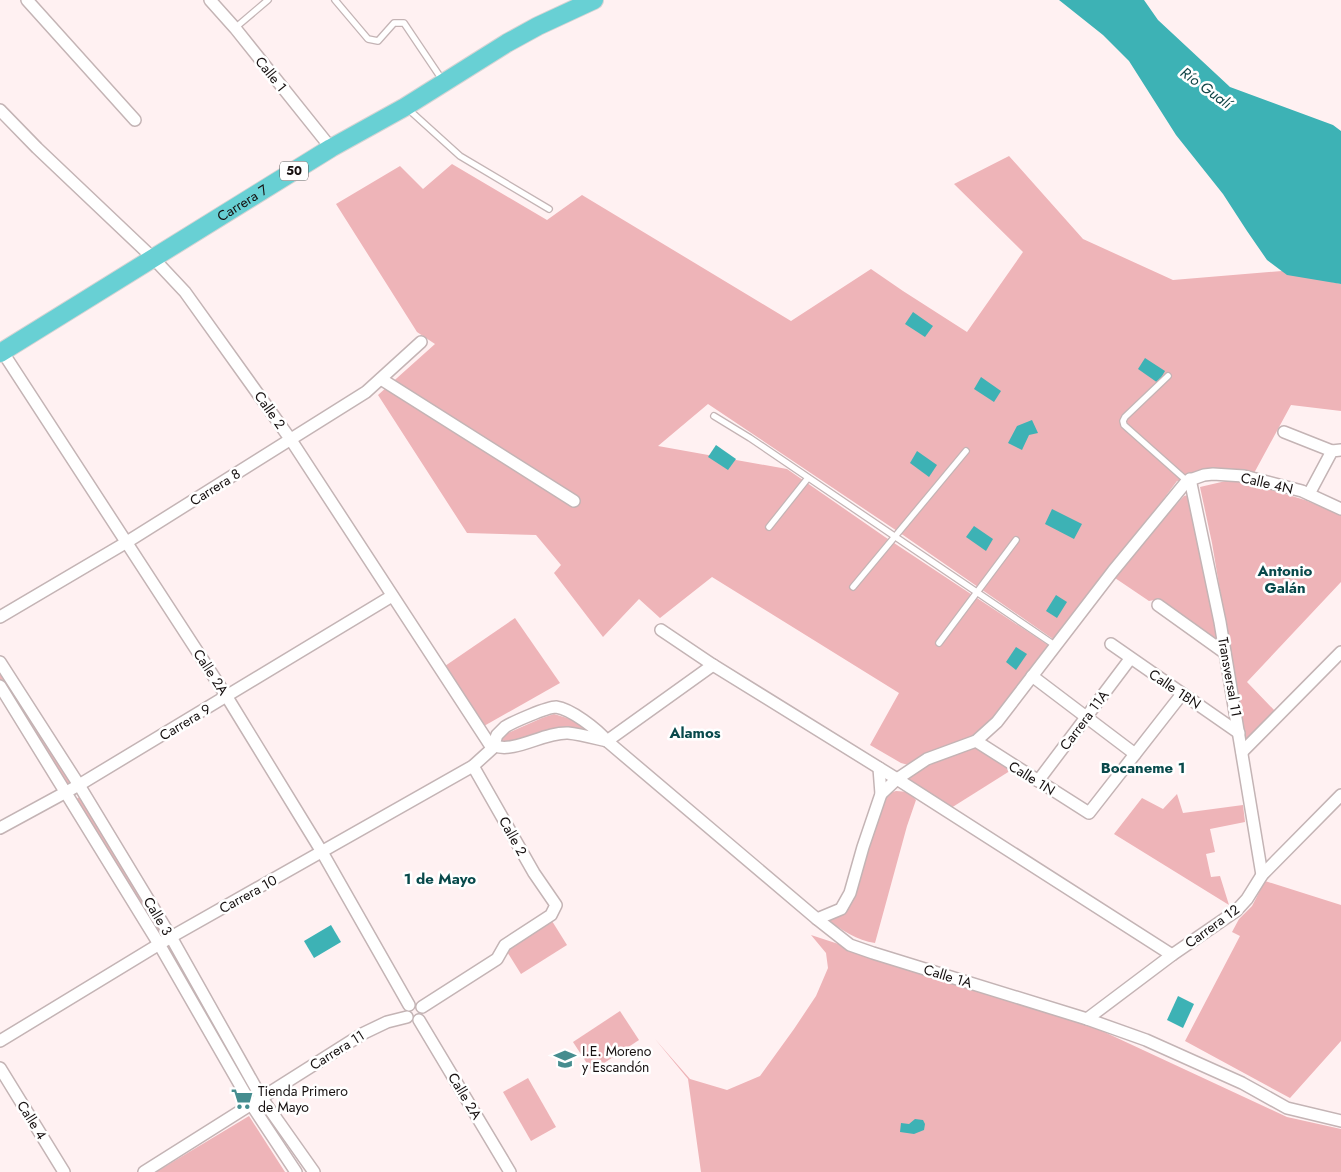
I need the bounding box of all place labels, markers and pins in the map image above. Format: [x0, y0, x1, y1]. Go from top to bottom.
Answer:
place label: I.E. Moreno y Escandón [582, 1041, 652, 1077]
school or university icon: I.E. Moreno y Escandón [552, 1046, 578, 1072]
place label: Tienda Primero de Mayo [258, 1081, 348, 1117]
supermarket icon: Tienda Primero de Mayo [229, 1086, 255, 1112]

